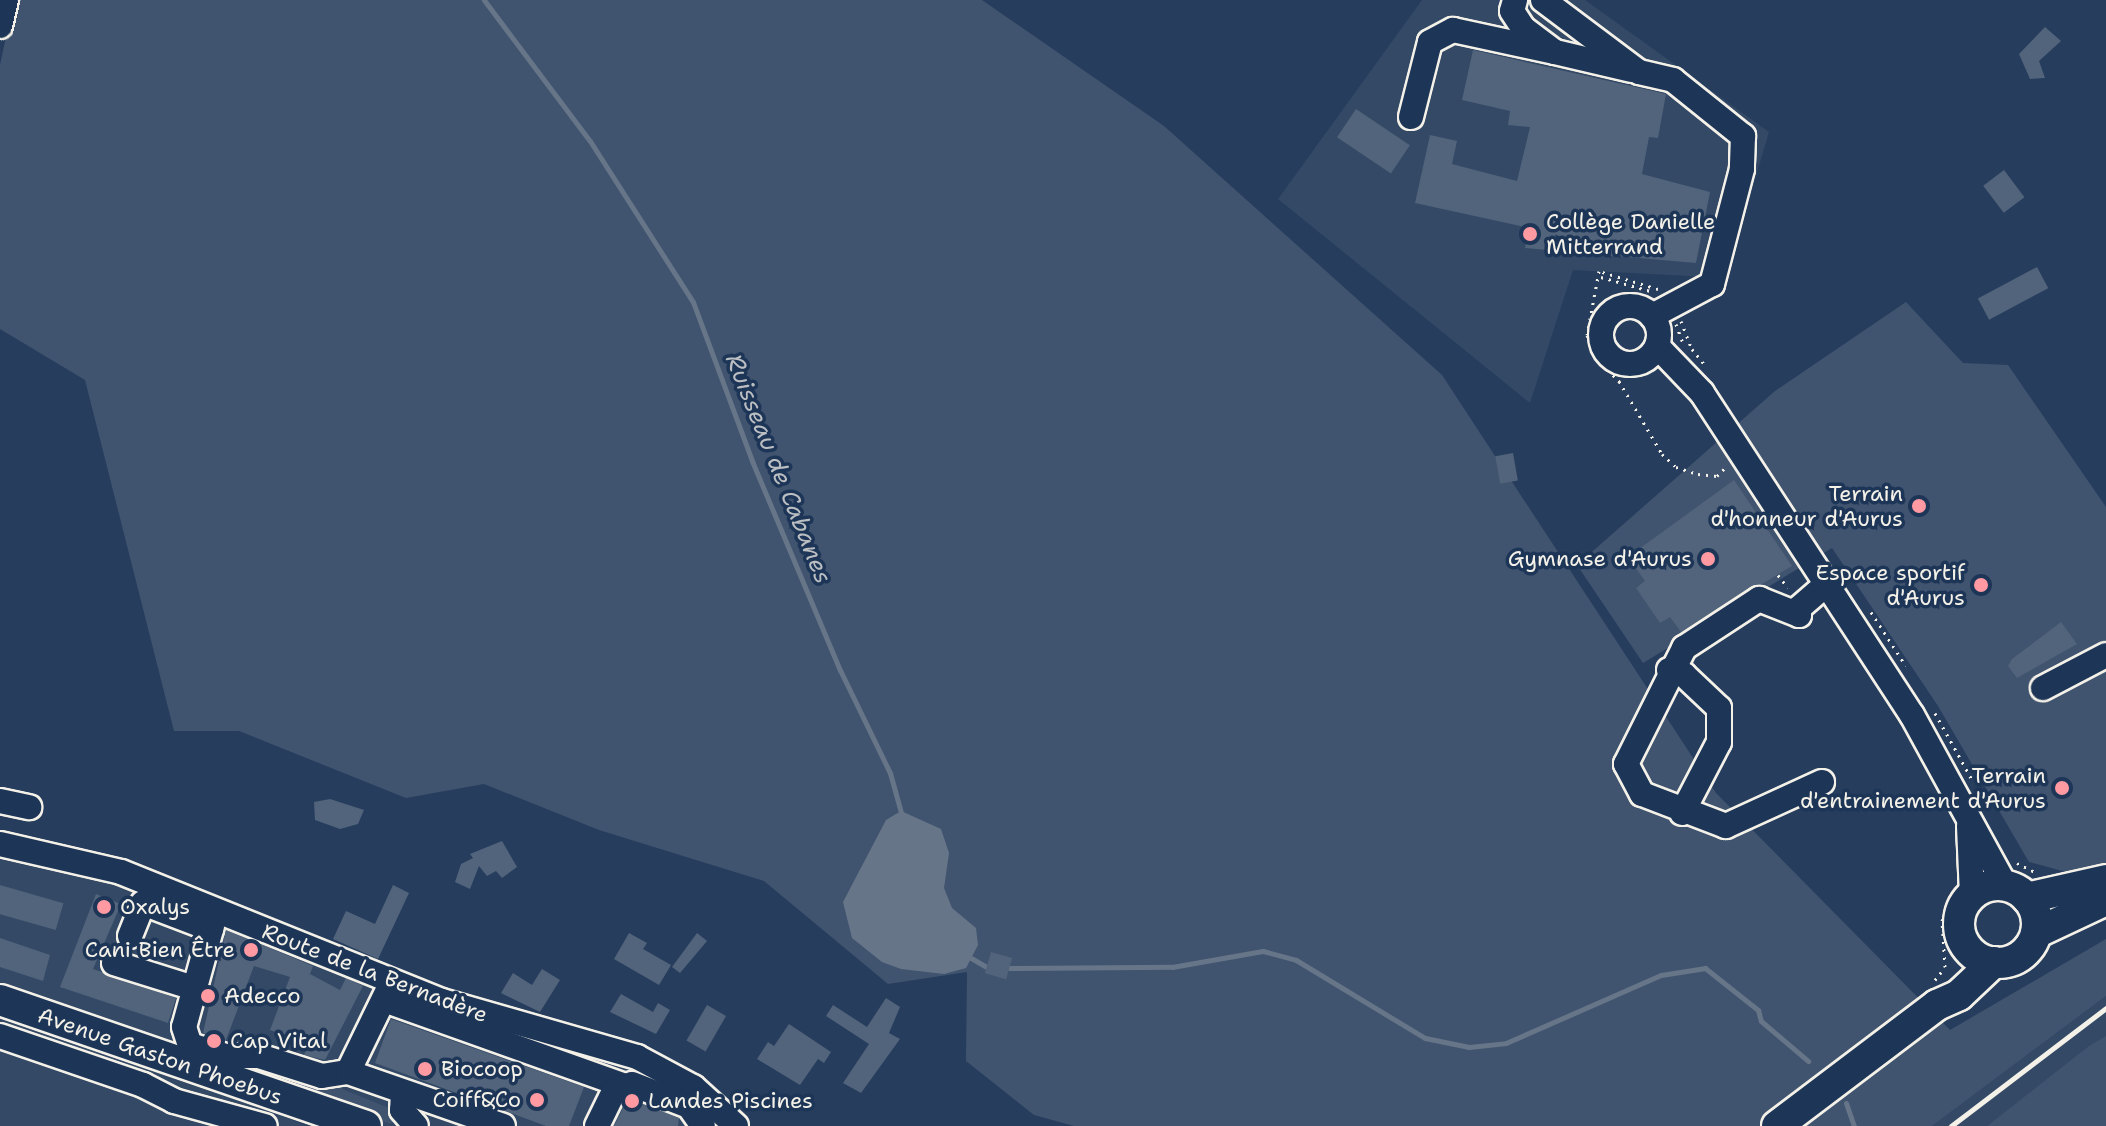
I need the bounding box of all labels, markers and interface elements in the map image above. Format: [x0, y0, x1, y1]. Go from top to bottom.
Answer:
place label: Collège Danielle Mitterrand [1546, 208, 1715, 260]
marker: Collège Danielle Mitterrand [1521, 225, 1539, 243]
water label: Ruisseau de Cabanes [719, 350, 837, 588]
place label: Terrain d'honneur d'Aurus [1710, 480, 1903, 532]
marker: Terrain d'honneur d'Aurus [1910, 497, 1928, 515]
place label: Gymnase d'Aurus [1508, 546, 1692, 572]
marker: Gymnase d'Aurus [1699, 550, 1717, 568]
place label: Espace sportif d'Aurus [1816, 559, 1965, 610]
marker: Espace sportif d'Aurus [1972, 576, 1990, 594]
place label: Terrain d'entrainement d'Aurus [1800, 762, 2046, 814]
marker: Terrain d'entrainement d'Aurus [2053, 779, 2071, 797]
place label: Oxalys [120, 894, 190, 920]
marker: Oxalys [95, 898, 113, 916]
street label: Route de la Bernadère [258, 918, 492, 1028]
place label: Cani Bien Être [85, 937, 235, 963]
marker: Cani Bien Être [242, 941, 260, 959]
place label: Adecco [224, 983, 301, 1009]
marker: Adecco [199, 987, 217, 1005]
street label: Avenue Gaston Phoebus [34, 1002, 286, 1110]
place label: Cap Vital [230, 1028, 327, 1054]
marker: Cap Vital [205, 1032, 223, 1050]
place label: Biocoop [441, 1056, 523, 1082]
marker: Biocoop [416, 1060, 434, 1078]
place label: Coiff&Co [433, 1087, 521, 1113]
place label: Landes Piscines [648, 1088, 813, 1114]
marker: Coiff&Co [528, 1091, 546, 1109]
marker: Landes Piscines [623, 1092, 641, 1110]

